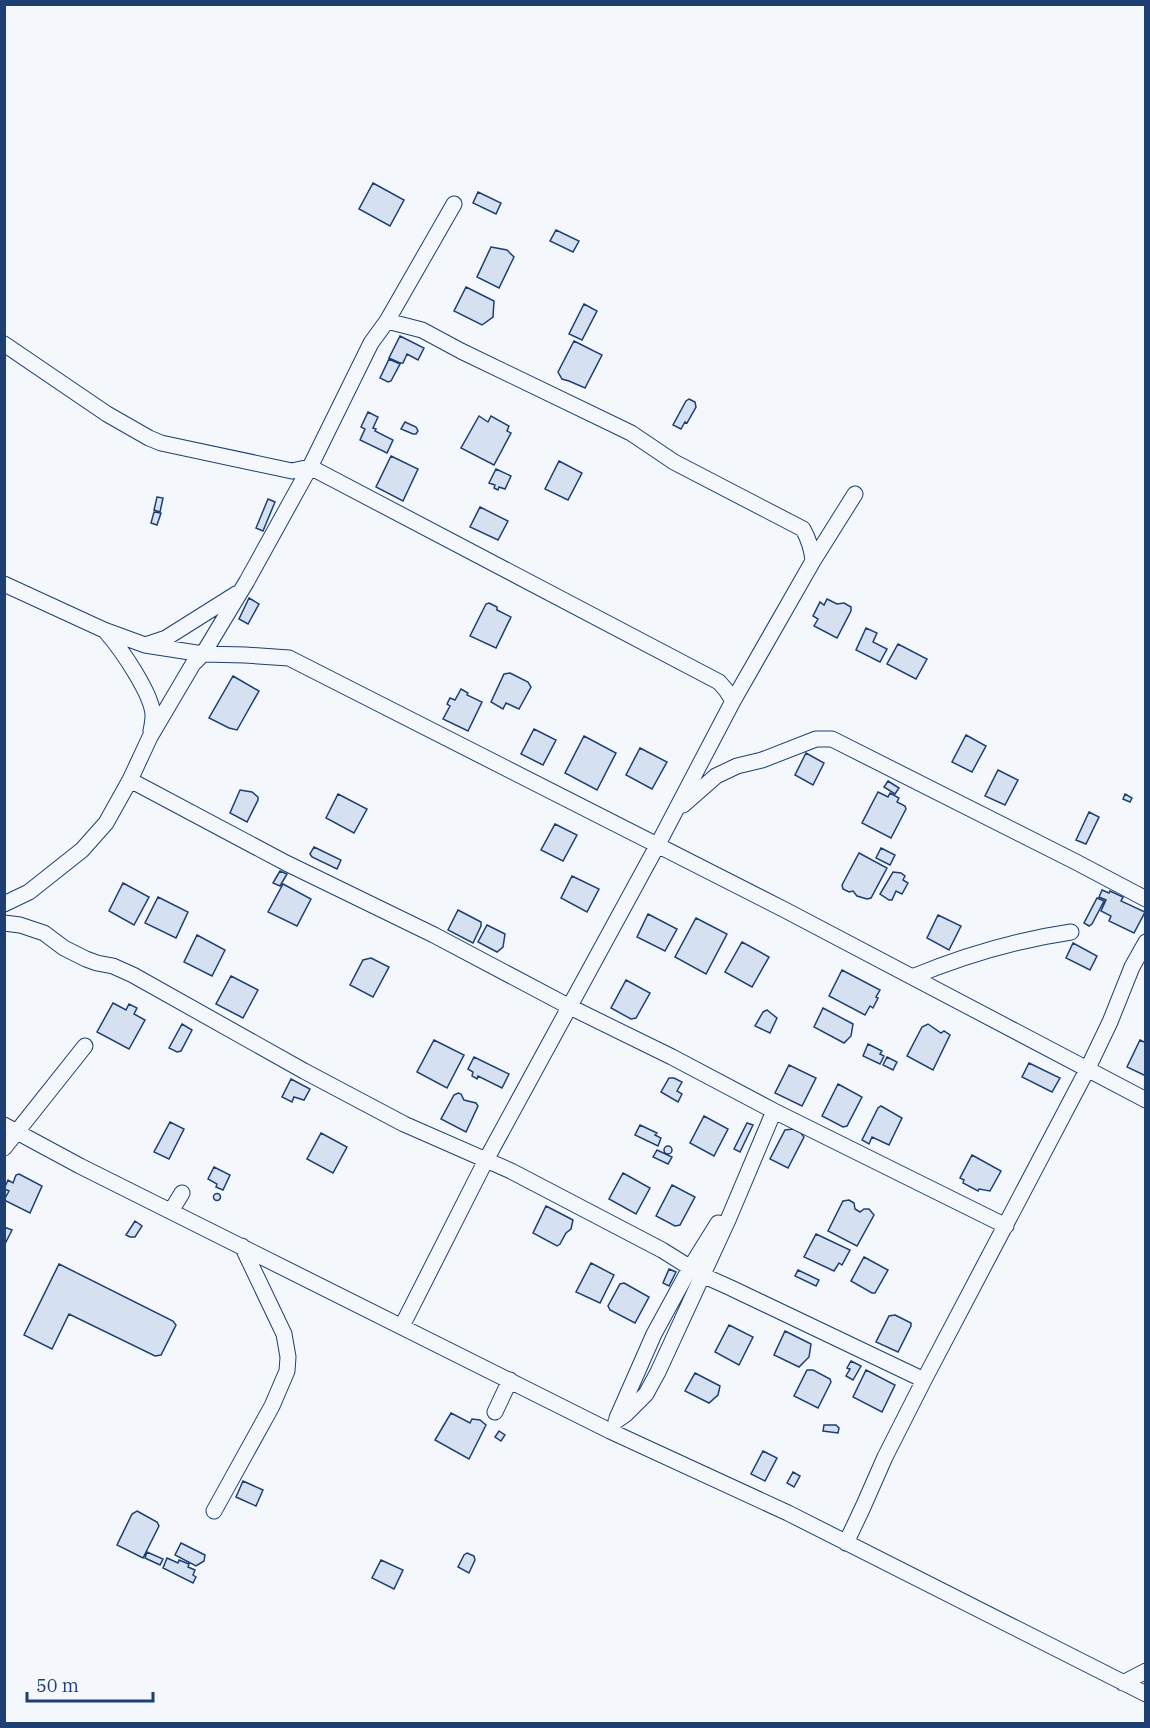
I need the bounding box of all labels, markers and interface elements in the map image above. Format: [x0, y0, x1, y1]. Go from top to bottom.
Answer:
scale bar [27, 1665, 153, 1703]
text: 50 m [36, 1674, 79, 1697]

